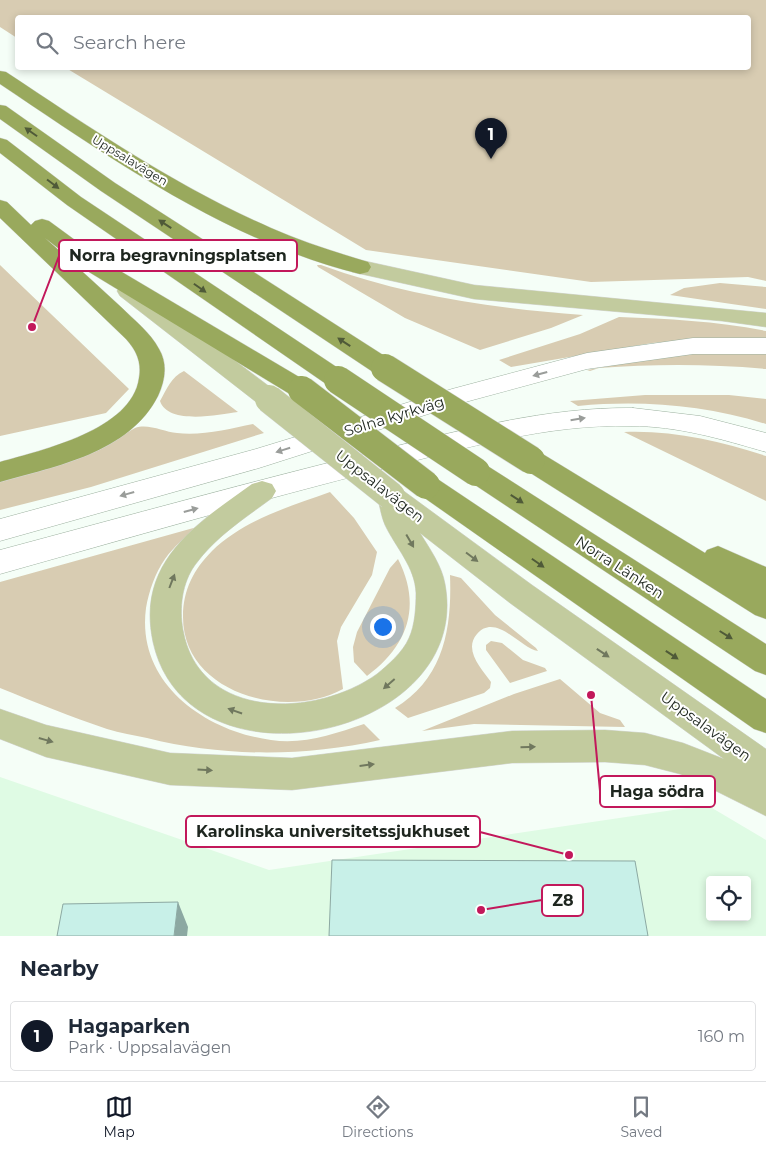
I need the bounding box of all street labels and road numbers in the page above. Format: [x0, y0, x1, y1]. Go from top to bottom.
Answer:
street label: Uppsalavägen [89, 131, 171, 189]
street label: Solna kyrkväg [342, 392, 446, 440]
street label: Uppsalavägen [332, 445, 428, 527]
street label: Norra Länken [572, 531, 668, 603]
street label: Uppsalavägen [657, 687, 755, 765]

